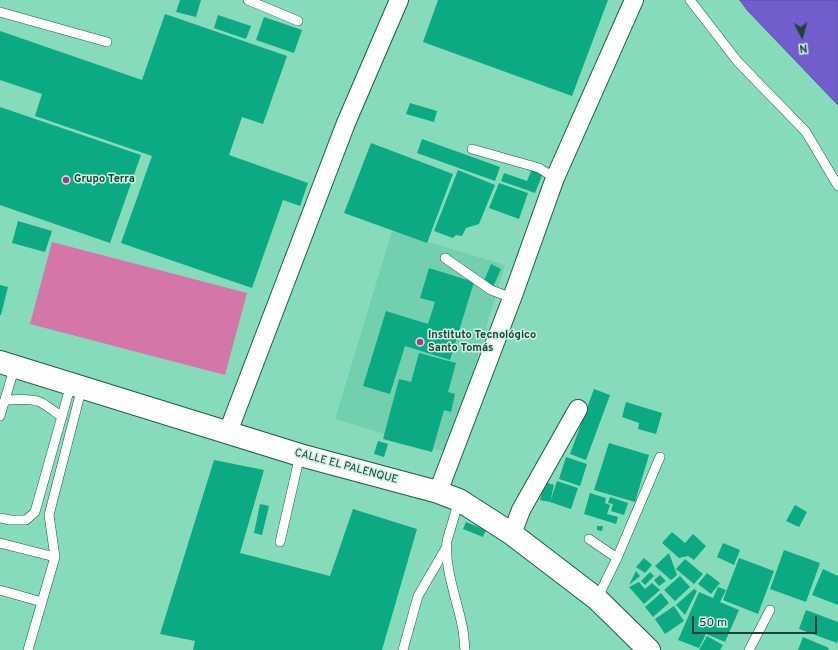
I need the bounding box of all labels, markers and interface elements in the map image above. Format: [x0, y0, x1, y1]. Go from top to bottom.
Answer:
north arrow [782, 16, 822, 56]
text: N [799, 41, 808, 55]
place label: Grupo Terra [74, 173, 135, 187]
marker: Grupo Terra [61, 175, 71, 185]
place label: Instituto Tecnológico Santo Tomás [428, 329, 536, 355]
marker: Instituto Tecnológico Santo Tomás [415, 337, 425, 347]
street label: CALLE EL PALENQUE [293, 447, 399, 487]
scale bar [694, 608, 819, 634]
text: 50 m [699, 615, 727, 631]

